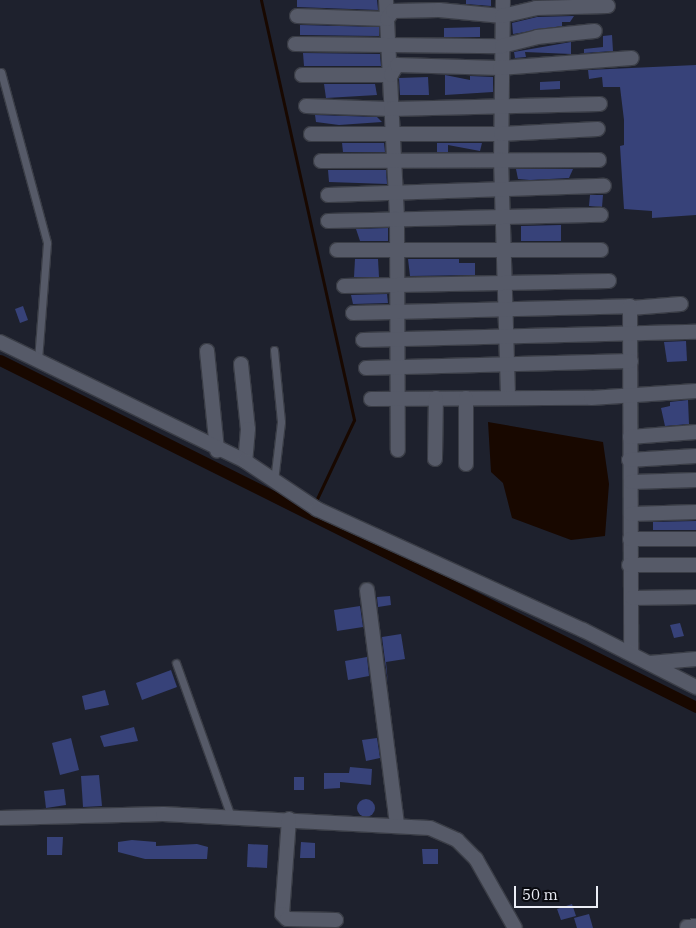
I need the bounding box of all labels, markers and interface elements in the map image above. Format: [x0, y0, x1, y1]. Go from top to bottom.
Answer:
scale bar [516, 876, 600, 908]
text: 50 m [522, 885, 558, 904]

